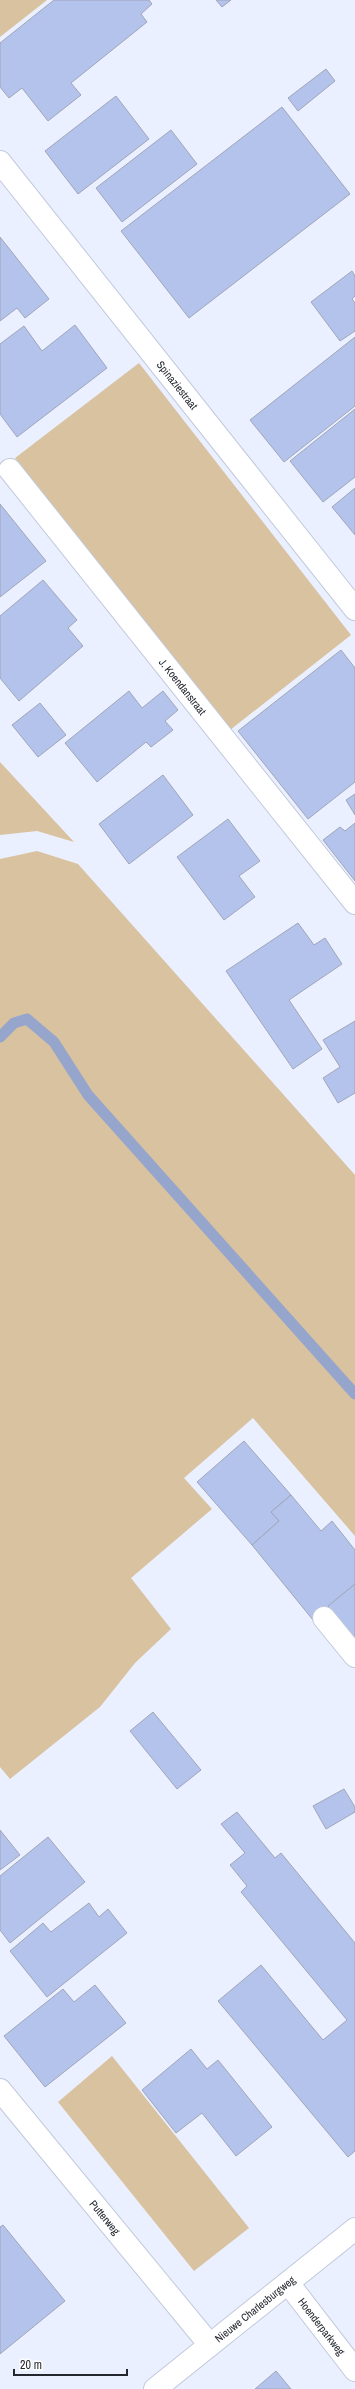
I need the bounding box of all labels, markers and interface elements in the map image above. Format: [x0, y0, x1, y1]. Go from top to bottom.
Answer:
street label: Spinaziestraat [154, 358, 201, 413]
street label: J. Koendanstraat [156, 656, 210, 718]
street label: Putterweg [87, 2197, 123, 2238]
street label: Nieuwe Charlesburgweg [212, 2273, 298, 2345]
street label: Hoenderparkweg [295, 2295, 348, 2358]
scale bar [14, 2351, 127, 2377]
text: 20 m [20, 2357, 42, 2373]

